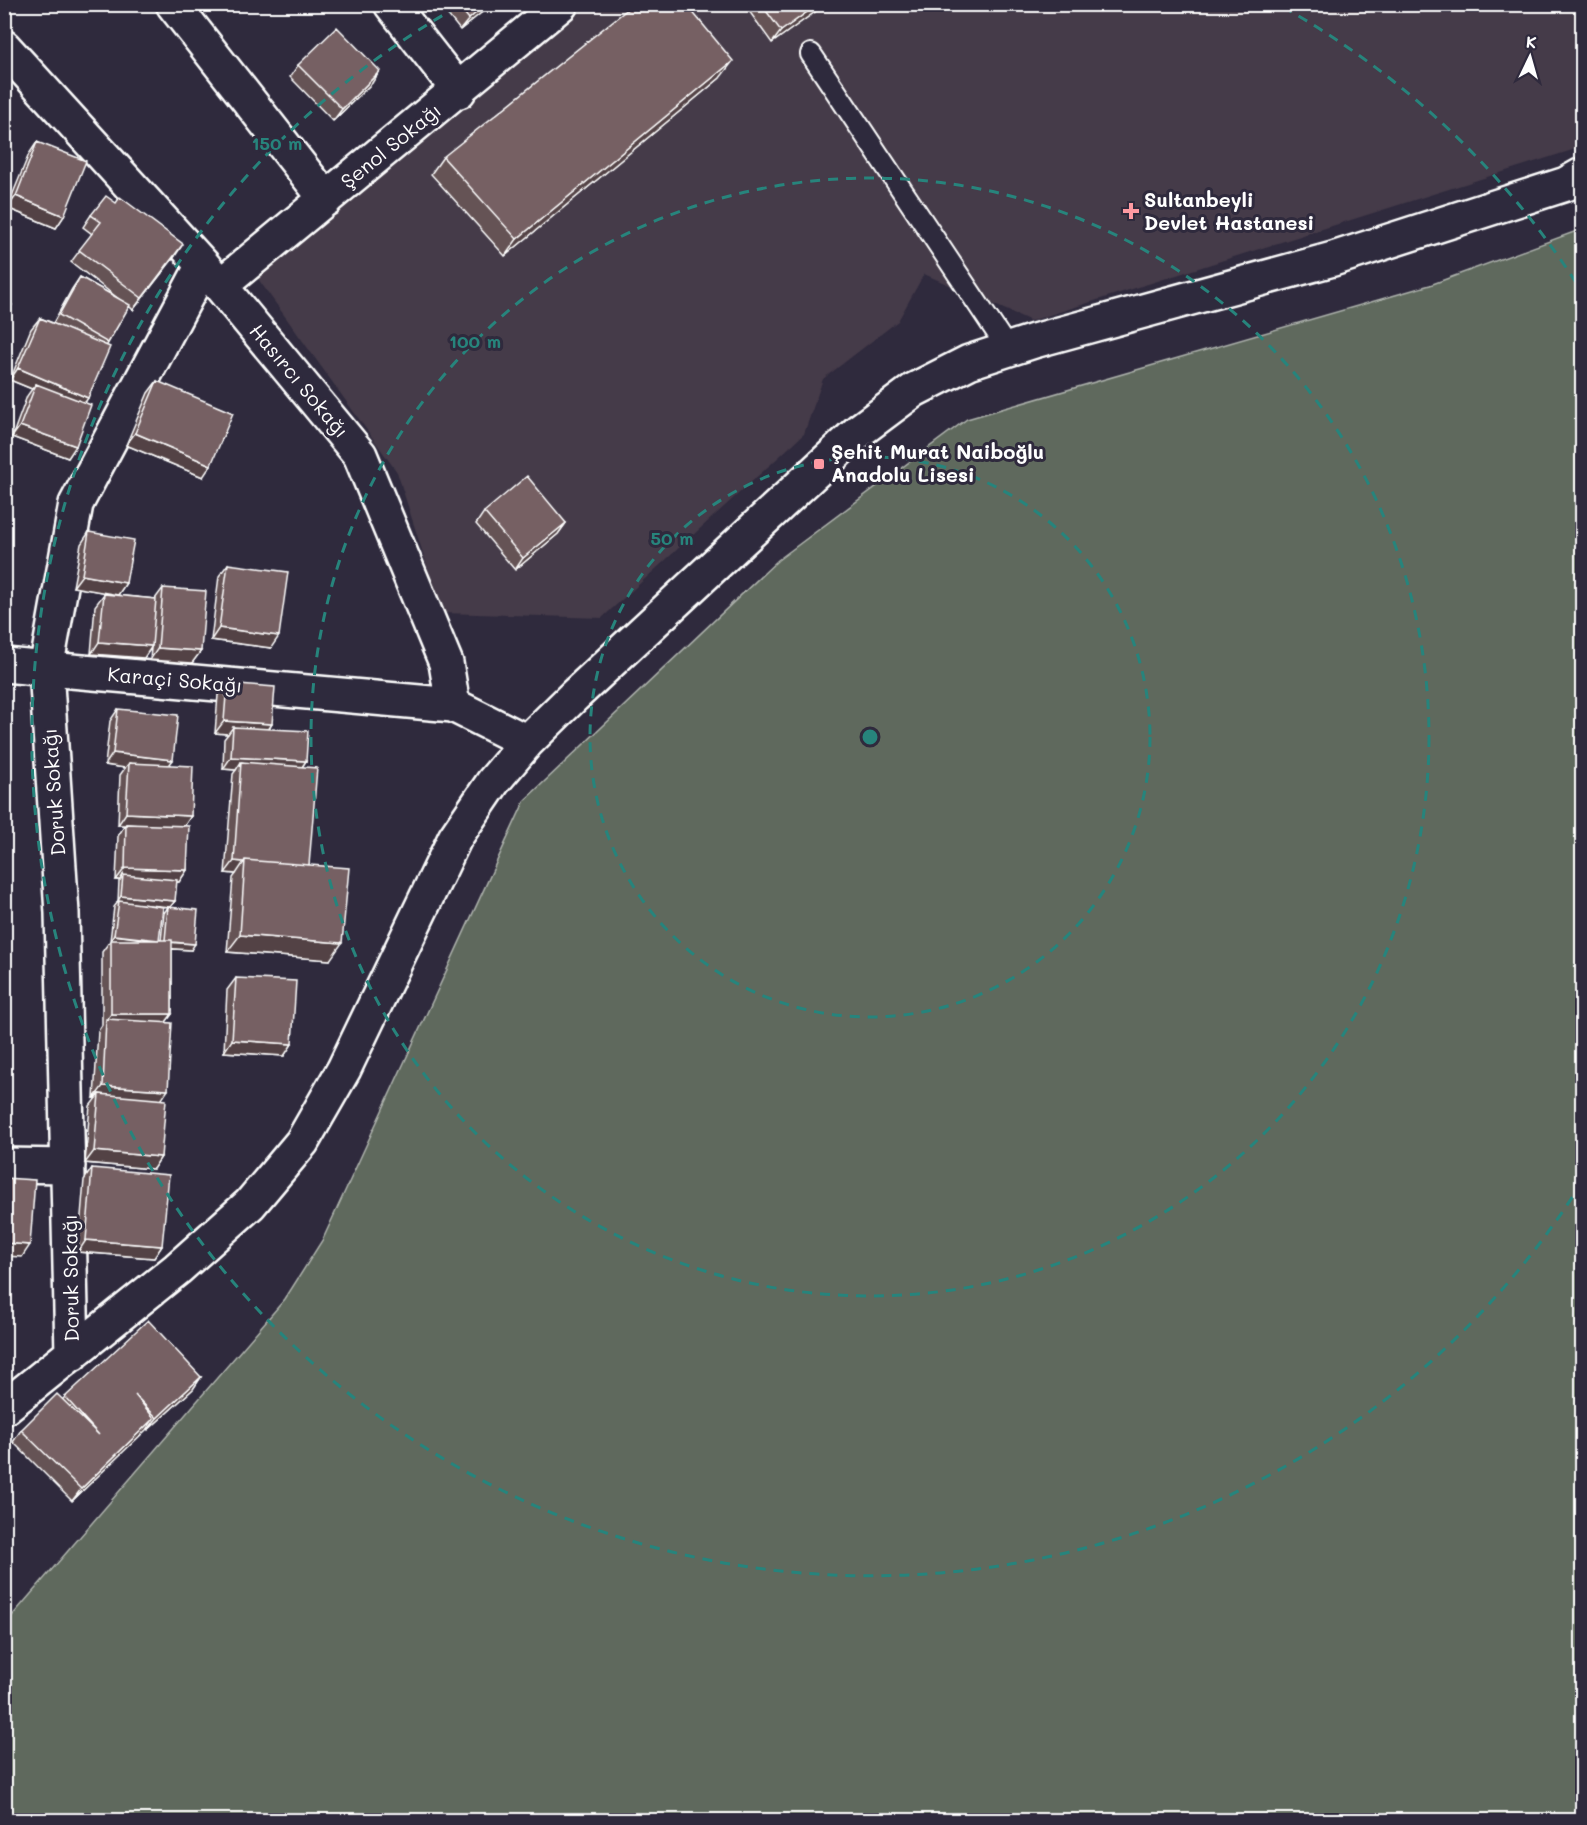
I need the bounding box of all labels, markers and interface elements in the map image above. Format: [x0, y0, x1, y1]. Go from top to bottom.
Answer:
north arrow [1500, 27, 1560, 87]
text: K [1525, 31, 1538, 52]
street label: Şenol Sokağı [335, 97, 446, 194]
text: 150 m [252, 131, 302, 155]
place label: Sultanbeyli Devlet Hastanesi [1144, 186, 1314, 235]
marker: Sultanbeyli Devlet Hastanesi [1122, 202, 1140, 220]
street label: Hasırcı Sokağı [244, 318, 355, 443]
text: 100 m [449, 329, 501, 353]
place label: Şehit Murat Naiboğlu Anadolu Lisesi [831, 438, 1044, 487]
marker: Şehit Murat Naiboğlu Anadolu Lisesi [812, 457, 826, 471]
text: 50 m [651, 526, 693, 550]
street label: Karaçi Sokağı [106, 660, 244, 698]
street label: Doruk Sokağı [36, 727, 70, 857]
centre of rings [860, 727, 880, 747]
street label: Doruk Sokağı [56, 1214, 84, 1342]

